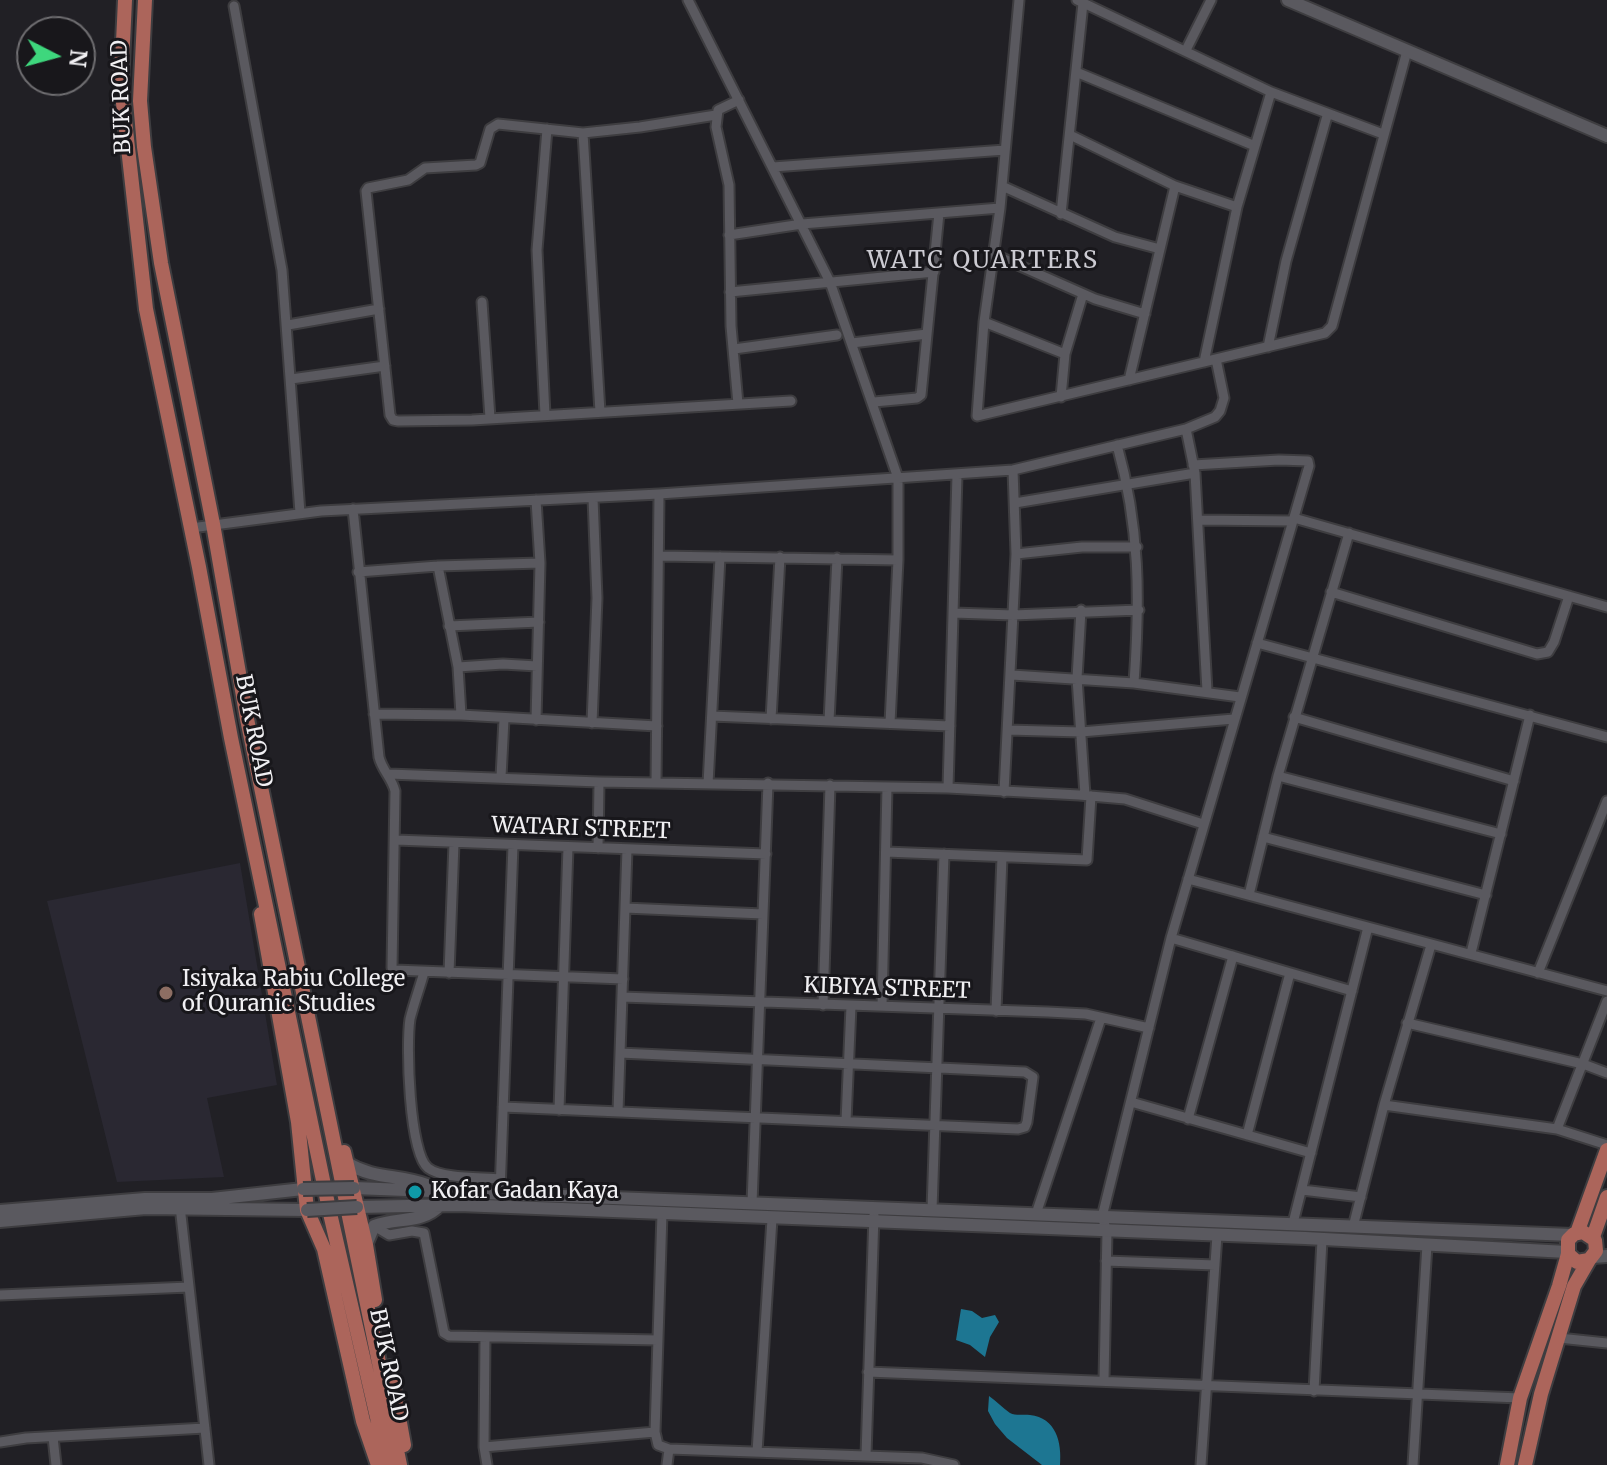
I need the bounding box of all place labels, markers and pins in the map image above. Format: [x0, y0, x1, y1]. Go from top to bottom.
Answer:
place label: Isiyaka Rabiu College of Quranic Studies [182, 967, 405, 1018]
marker: Isiyaka Rabiu College of Quranic Studies [157, 984, 175, 1002]
place label: Kofar Gadan Kaya [431, 1179, 619, 1205]
marker: Kofar Gadan Kaya [406, 1183, 424, 1201]

